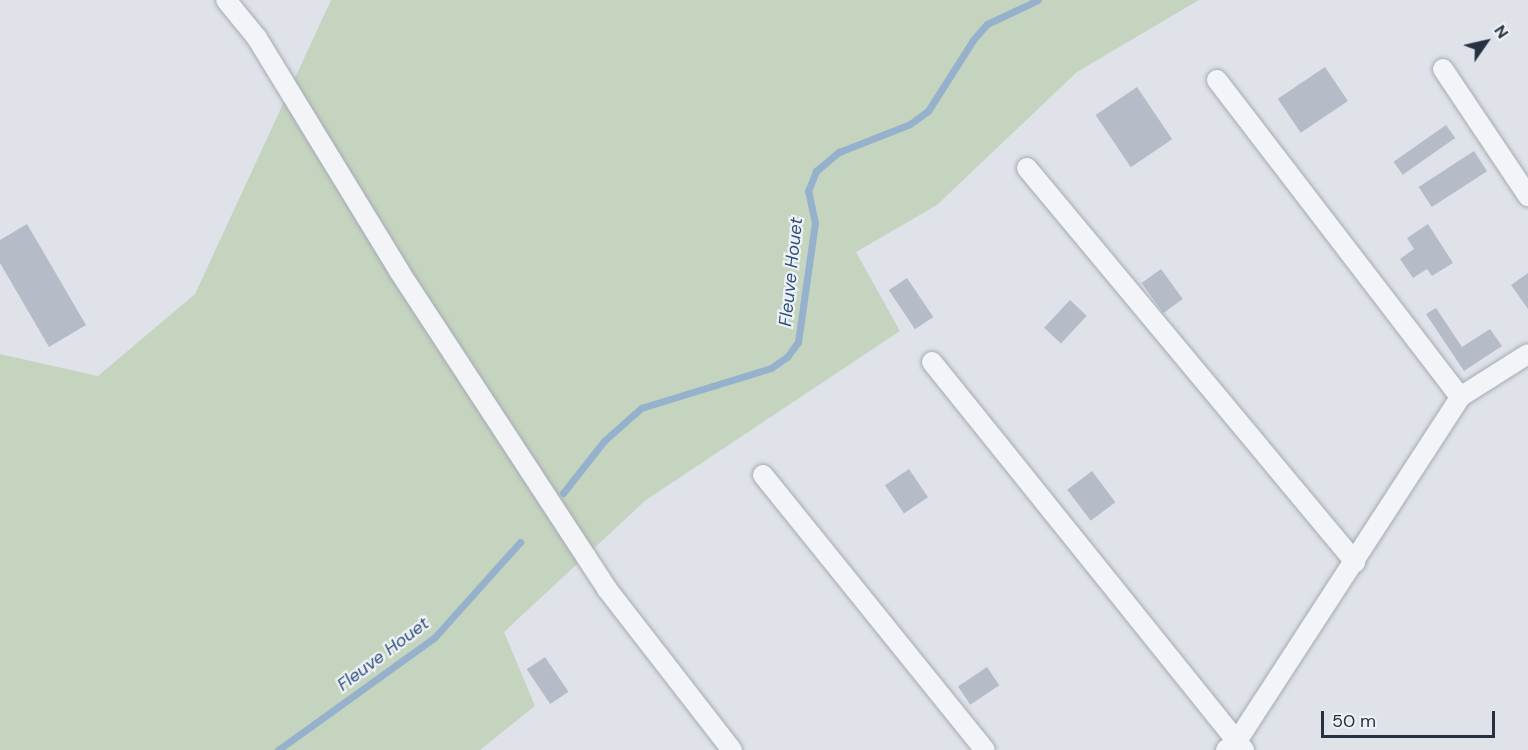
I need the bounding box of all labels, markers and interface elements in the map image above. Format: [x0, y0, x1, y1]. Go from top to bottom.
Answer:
north arrow [1456, 12, 1516, 72]
text: N [1489, 21, 1513, 42]
water label: Fleuve Houet [775, 216, 807, 328]
water label: Fleuve Houet [333, 612, 433, 696]
scale bar [1324, 699, 1498, 737]
text: 50 m [1332, 709, 1376, 733]

